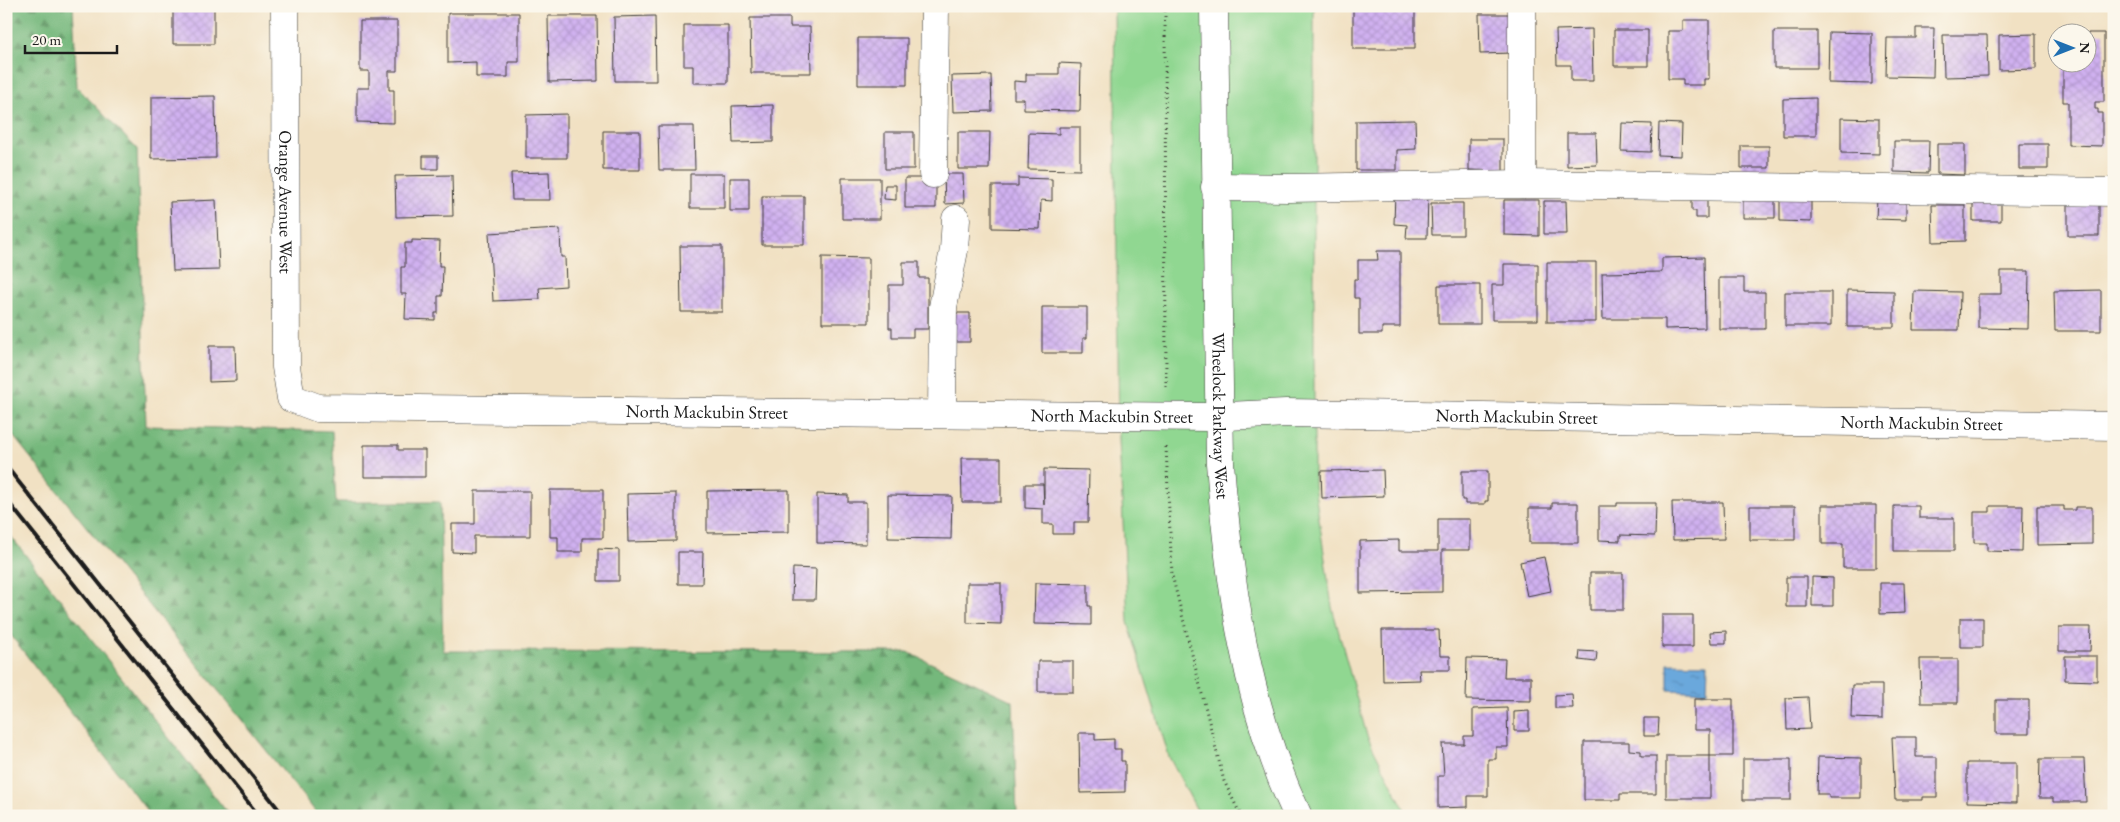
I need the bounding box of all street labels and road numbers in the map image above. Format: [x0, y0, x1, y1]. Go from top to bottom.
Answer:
street label: Orange Avenue West [274, 130, 298, 274]
street label: Wheelock Parkway West [1207, 332, 1235, 501]
street label: North Mackubin Street [625, 399, 788, 424]
street label: North Mackubin Street [1030, 403, 1193, 428]
street label: North Mackubin Street [1435, 403, 1598, 429]
street label: North Mackubin Street [1840, 410, 2003, 435]

